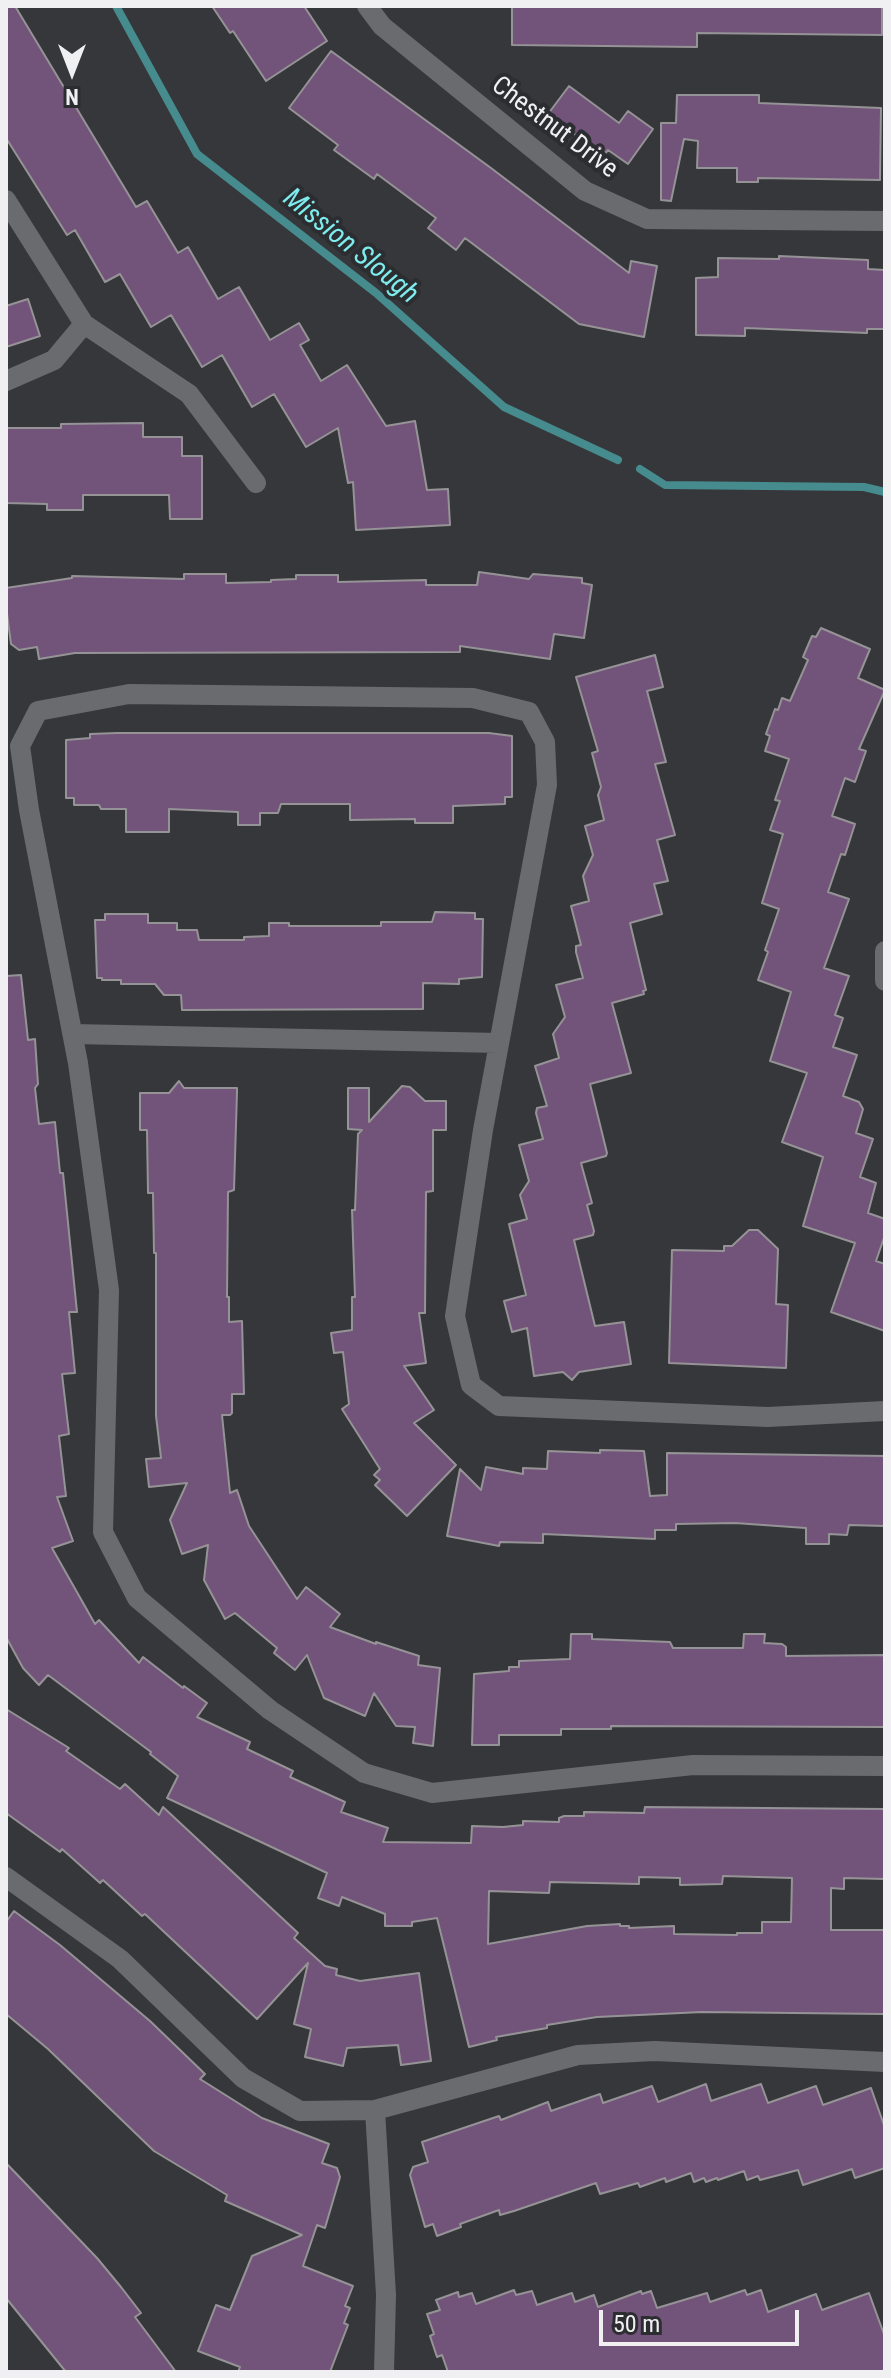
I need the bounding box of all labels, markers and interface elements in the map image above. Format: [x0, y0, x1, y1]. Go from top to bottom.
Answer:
north arrow [32, 32, 112, 112]
street label: Chestnut Drive [485, 70, 623, 186]
text: N [65, 84, 79, 109]
water label: Mission Slough [276, 182, 424, 312]
scale bar [603, 2294, 803, 2344]
text: 50 m [613, 2310, 660, 2338]

